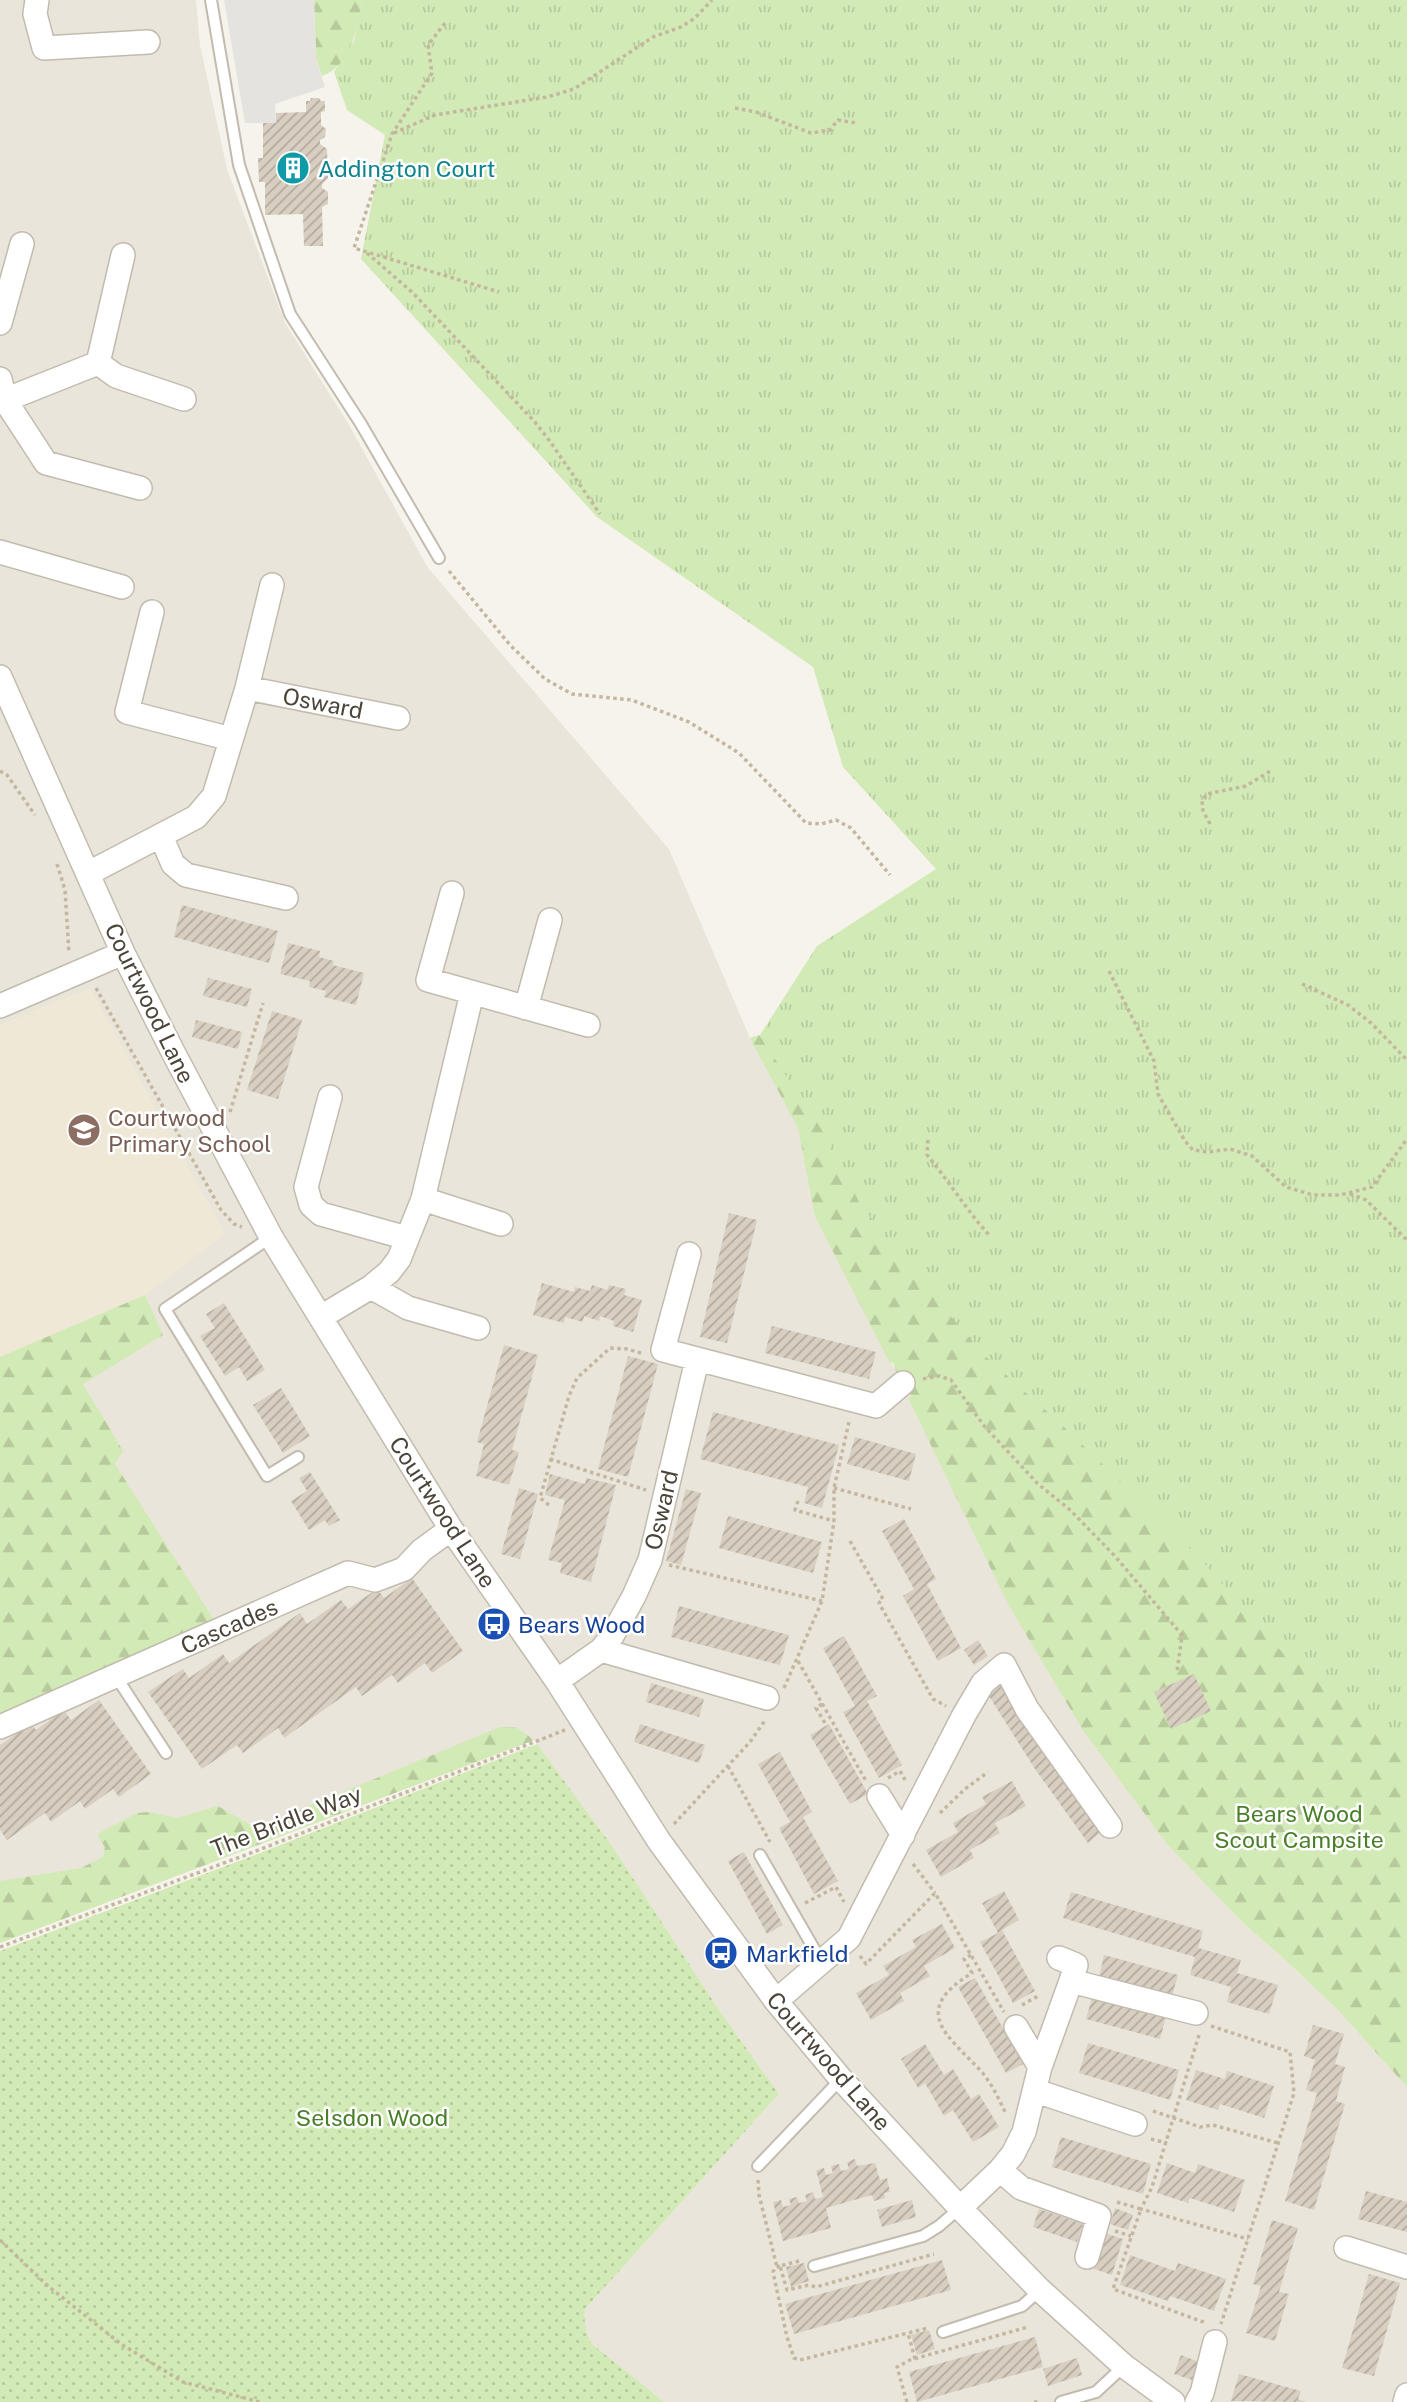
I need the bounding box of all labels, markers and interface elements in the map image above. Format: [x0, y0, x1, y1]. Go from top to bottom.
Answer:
building icon: Addington Court [274, 149, 312, 187]
place label: Addington Court [318, 155, 496, 182]
street label: Osward [281, 682, 365, 724]
street label: Courtwood Lane [100, 919, 200, 1087]
place label: Courtwood Primary School [108, 1104, 271, 1157]
school or university icon: Courtwood Primary School [65, 1111, 103, 1149]
street label: Courtwood Lane [384, 1431, 502, 1593]
street label: Osward [639, 1467, 683, 1553]
street label: Cascades [176, 1593, 282, 1659]
bus stop icon: Bears Wood [475, 1605, 513, 1643]
place label: Bears Wood [518, 1611, 645, 1638]
street label: The Bridle Way [207, 1780, 365, 1862]
park label: Bears Wood Scout Campsite [1214, 1800, 1384, 1853]
bus stop icon: Markfield [702, 1934, 740, 1972]
place label: Markfield [746, 1940, 849, 1967]
street label: Courtwood Lane [761, 1986, 897, 2136]
park label: Selsdon Wood [296, 2104, 448, 2131]

